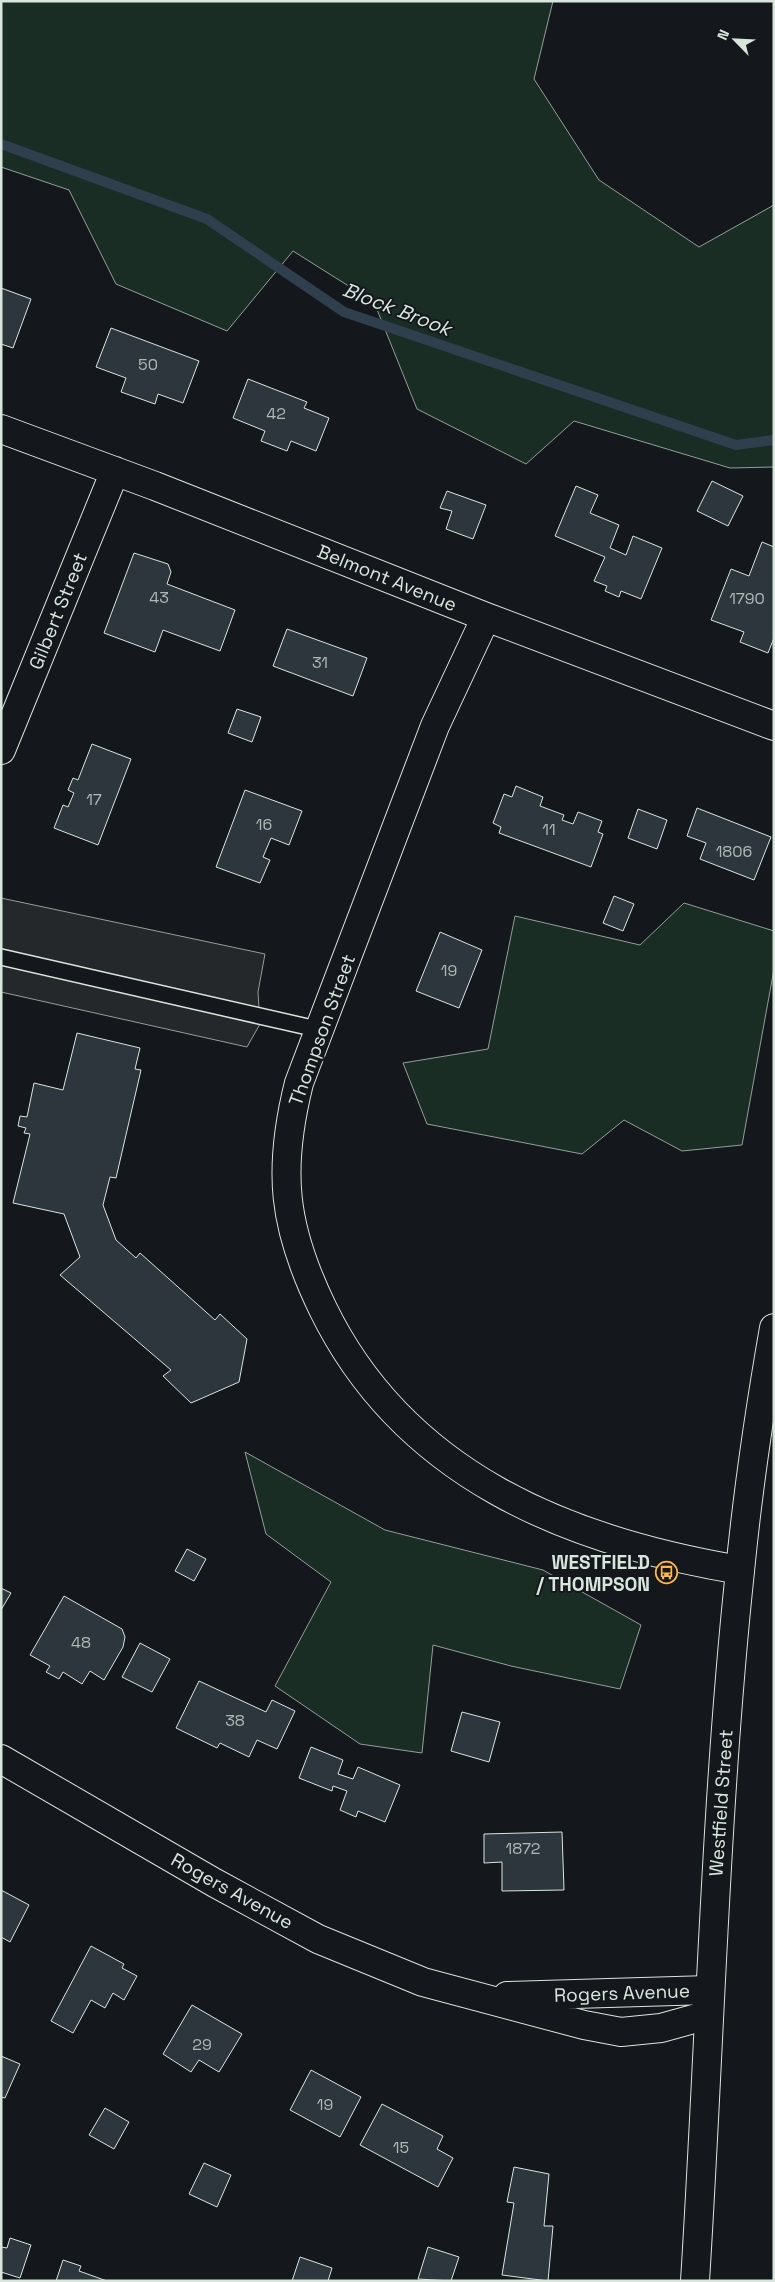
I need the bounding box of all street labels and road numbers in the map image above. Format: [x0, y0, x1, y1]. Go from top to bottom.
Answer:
street label: Belmont Avenue [314, 539, 460, 617]
street label: Gilbert Street [23, 549, 93, 673]
street label: Thompson Street [283, 951, 361, 1109]
street label: Westfield Street [703, 1729, 739, 1877]
street label: Rogers Avenue [167, 1847, 297, 1935]
street label: Rogers Avenue [554, 1978, 690, 2008]

